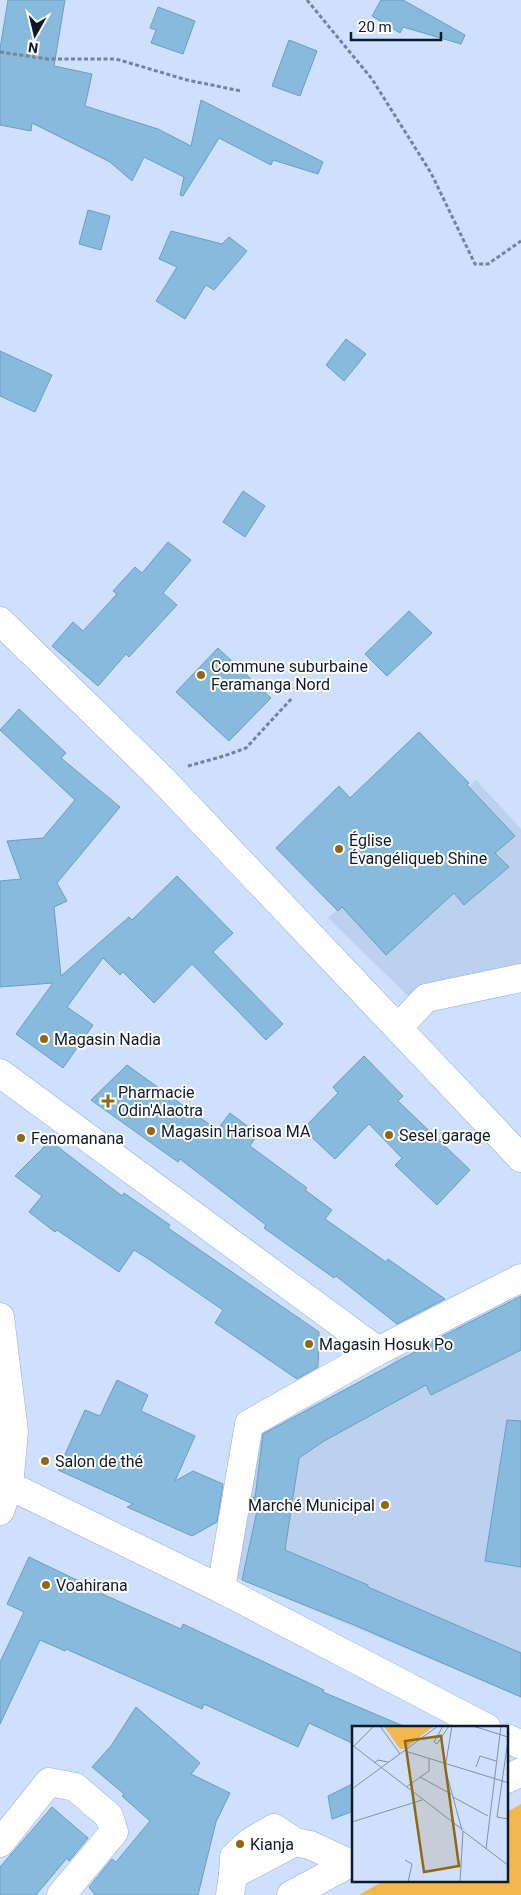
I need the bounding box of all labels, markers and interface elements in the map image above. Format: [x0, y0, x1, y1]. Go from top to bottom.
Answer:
north arrow [10, 10, 60, 60]
scale bar [351, 10, 441, 42]
text: 20 m [358, 18, 392, 36]
text: N [27, 39, 39, 56]
place label: Commune suburbaine Feramanga Nord [211, 657, 368, 694]
marker: Commune suburbaine Feramanga Nord [195, 669, 207, 681]
place label: Église Évangéliqueb Shine [349, 831, 487, 868]
marker: Église Évangéliqueb Shine [333, 843, 345, 855]
place label: Magasin Nadia [54, 1030, 161, 1049]
marker: Magasin Nadia [38, 1033, 50, 1045]
place label: Pharmacie Odin'Alaotra [118, 1083, 203, 1120]
marker: Pharmacie Odin'Alaotra [102, 1095, 114, 1107]
place label: Magasin Harisoa MA [161, 1122, 311, 1141]
marker: Magasin Harisoa MA [145, 1125, 157, 1137]
place label: Sesel garage [399, 1126, 491, 1145]
place label: Fenomanana [31, 1129, 124, 1148]
marker: Sesel garage [383, 1129, 395, 1141]
marker: Fenomanana [15, 1132, 27, 1144]
place label: Magasin Hosuk Po [319, 1335, 453, 1354]
marker: Magasin Hosuk Po [303, 1338, 315, 1350]
place label: Salon de thé [55, 1452, 143, 1471]
marker: Salon de thé [39, 1455, 51, 1467]
place label: Marché Municipal [248, 1496, 375, 1515]
marker: Marché Municipal [379, 1499, 391, 1511]
place label: Voahirana [56, 1576, 128, 1595]
marker: Voahirana [40, 1579, 52, 1591]
inset map [352, 1726, 508, 1882]
place label: Kianja [250, 1835, 294, 1854]
marker: Kianja [234, 1838, 246, 1850]

